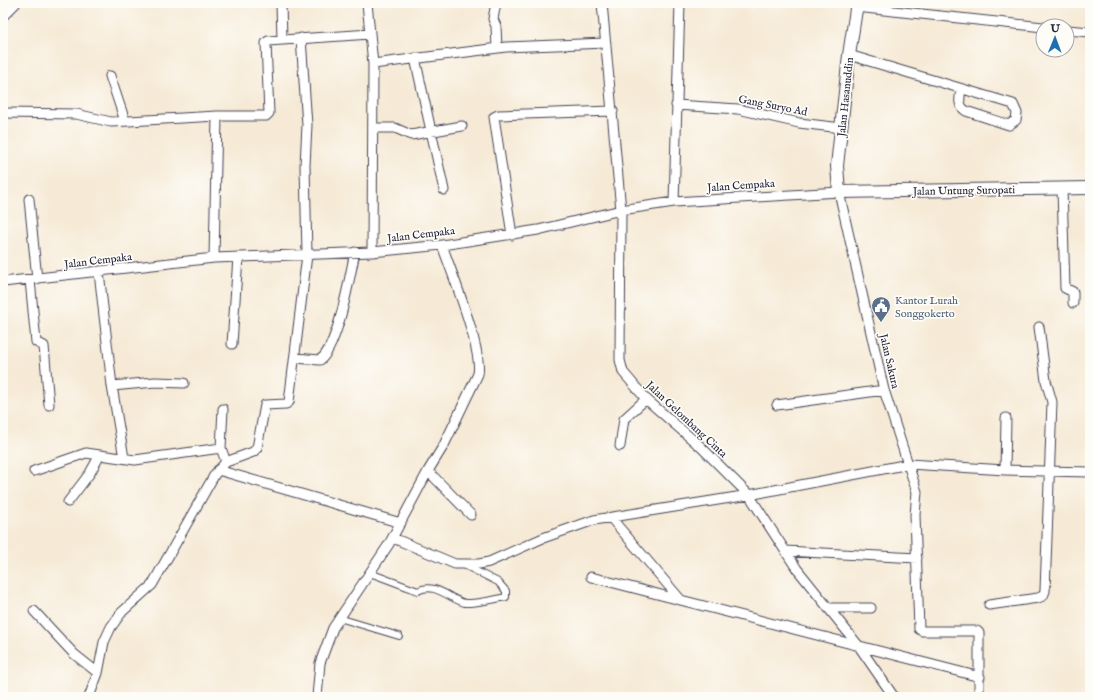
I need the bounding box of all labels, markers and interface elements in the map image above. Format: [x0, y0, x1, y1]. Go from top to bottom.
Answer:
north arrow [1035, 18, 1075, 58]
text: U [1049, 22, 1061, 36]
street label: Jalan Hasanuddin [835, 57, 857, 140]
street label: Gang Suryo Ad [737, 92, 809, 120]
street label: Jalan Cempaka [705, 177, 776, 195]
street label: Jalan Untung Suropati [911, 183, 1015, 199]
street label: Jalan Cempaka [385, 224, 456, 246]
street label: Jalan Cempaka [62, 250, 133, 272]
place label: Kantor Lurah Songgokerto [895, 294, 958, 321]
public building icon: Kantor Lurah Songgokerto [870, 295, 892, 323]
street label: Jalan Sakura [875, 331, 902, 390]
street label: Jalan Gelombang Cinta [641, 377, 730, 461]

